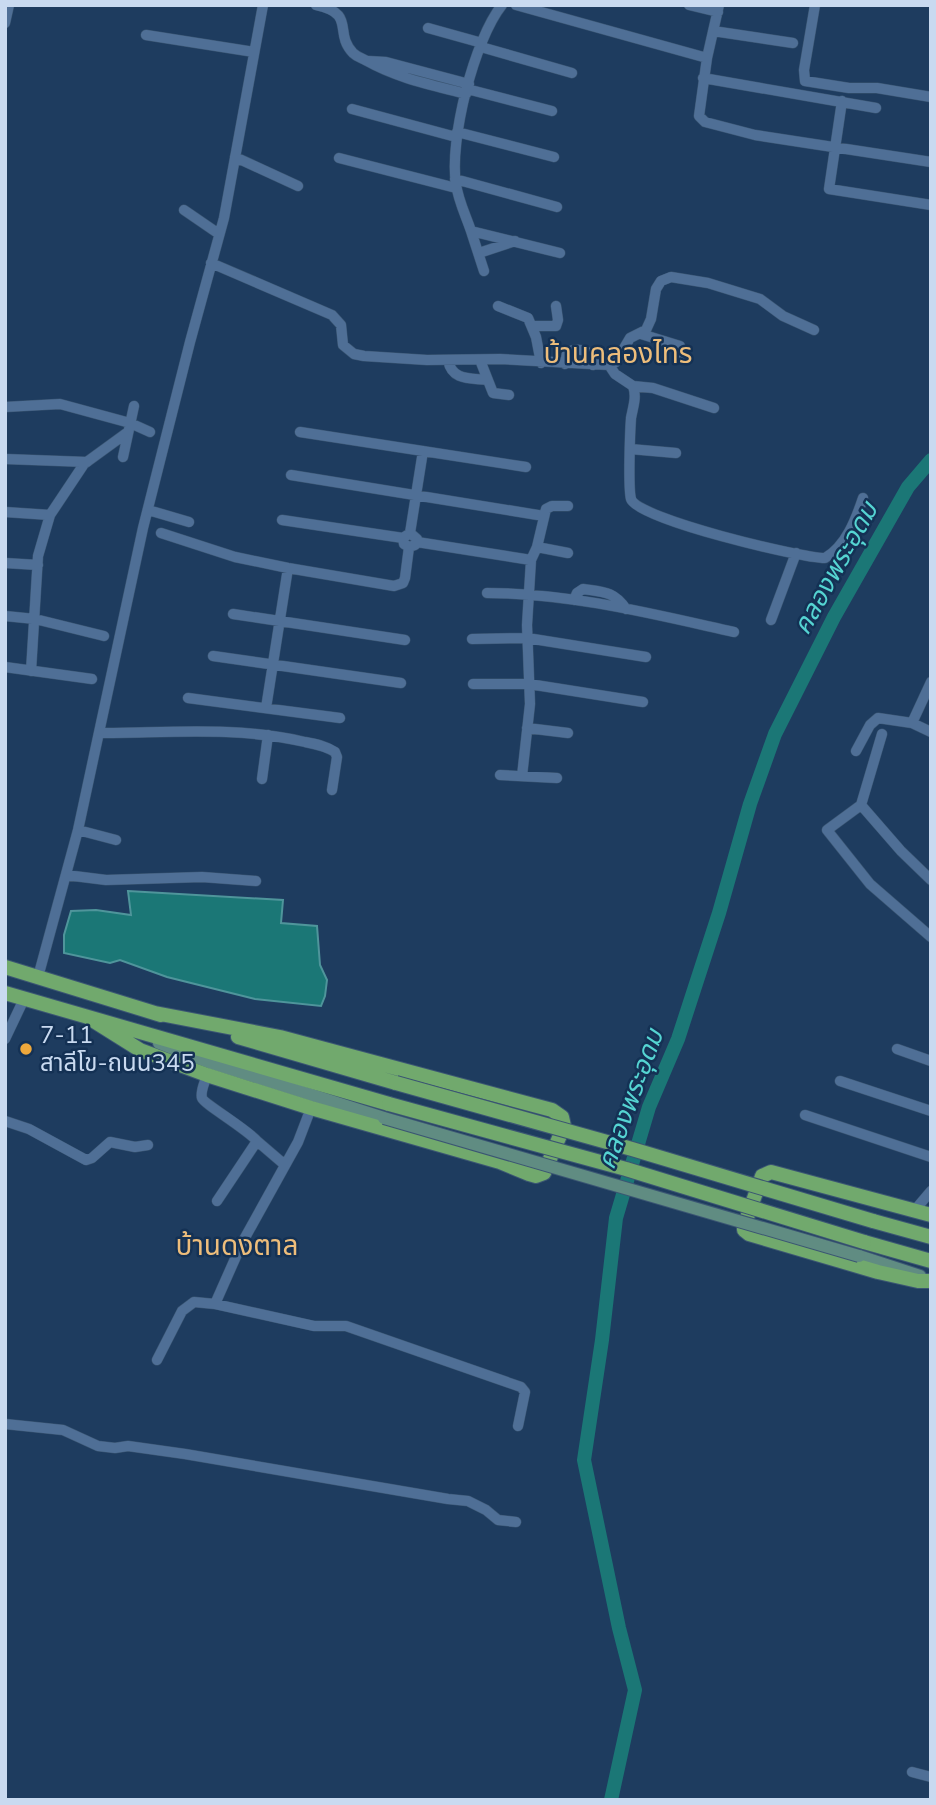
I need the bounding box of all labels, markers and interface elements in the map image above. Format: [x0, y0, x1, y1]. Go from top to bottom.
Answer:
district label: บ้านคลองไทร [544, 335, 692, 373]
water label: คลองพระอุดม [785, 494, 887, 641]
place label: 7-11 สาลีโข-ถนน345 [40, 1019, 195, 1079]
water label: คลองพระอุดม [589, 1023, 673, 1174]
marker: 7-11 สาลีโข-ถนน345 [18, 1041, 34, 1057]
district label: บ้านดงตาล [176, 1227, 298, 1265]

